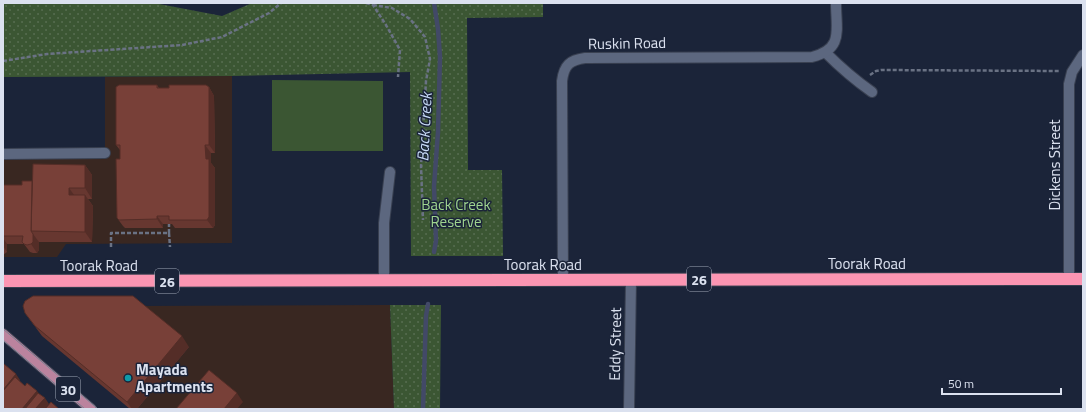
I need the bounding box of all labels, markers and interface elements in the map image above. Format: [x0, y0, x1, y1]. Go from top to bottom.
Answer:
street label: Ruskin Road [588, 31, 666, 55]
water label: Back Creek [410, 90, 438, 162]
street label: Dickens Street [1043, 119, 1066, 211]
park label: Back Creek Reserve [421, 193, 491, 233]
street label: Toorak Road [828, 252, 906, 275]
street label: Toorak Road [504, 253, 582, 276]
street label: Toorak Road [60, 254, 138, 277]
road number: 26 [687, 267, 711, 291]
road number: 26 [155, 269, 179, 293]
street label: Eddy Street [603, 306, 627, 381]
place label: Mayada Apartments [136, 358, 213, 398]
scale bar [942, 370, 1061, 396]
marker: Mayada Apartments [123, 373, 133, 383]
text: 50 m [948, 374, 974, 393]
road number: 30 [56, 377, 80, 401]

